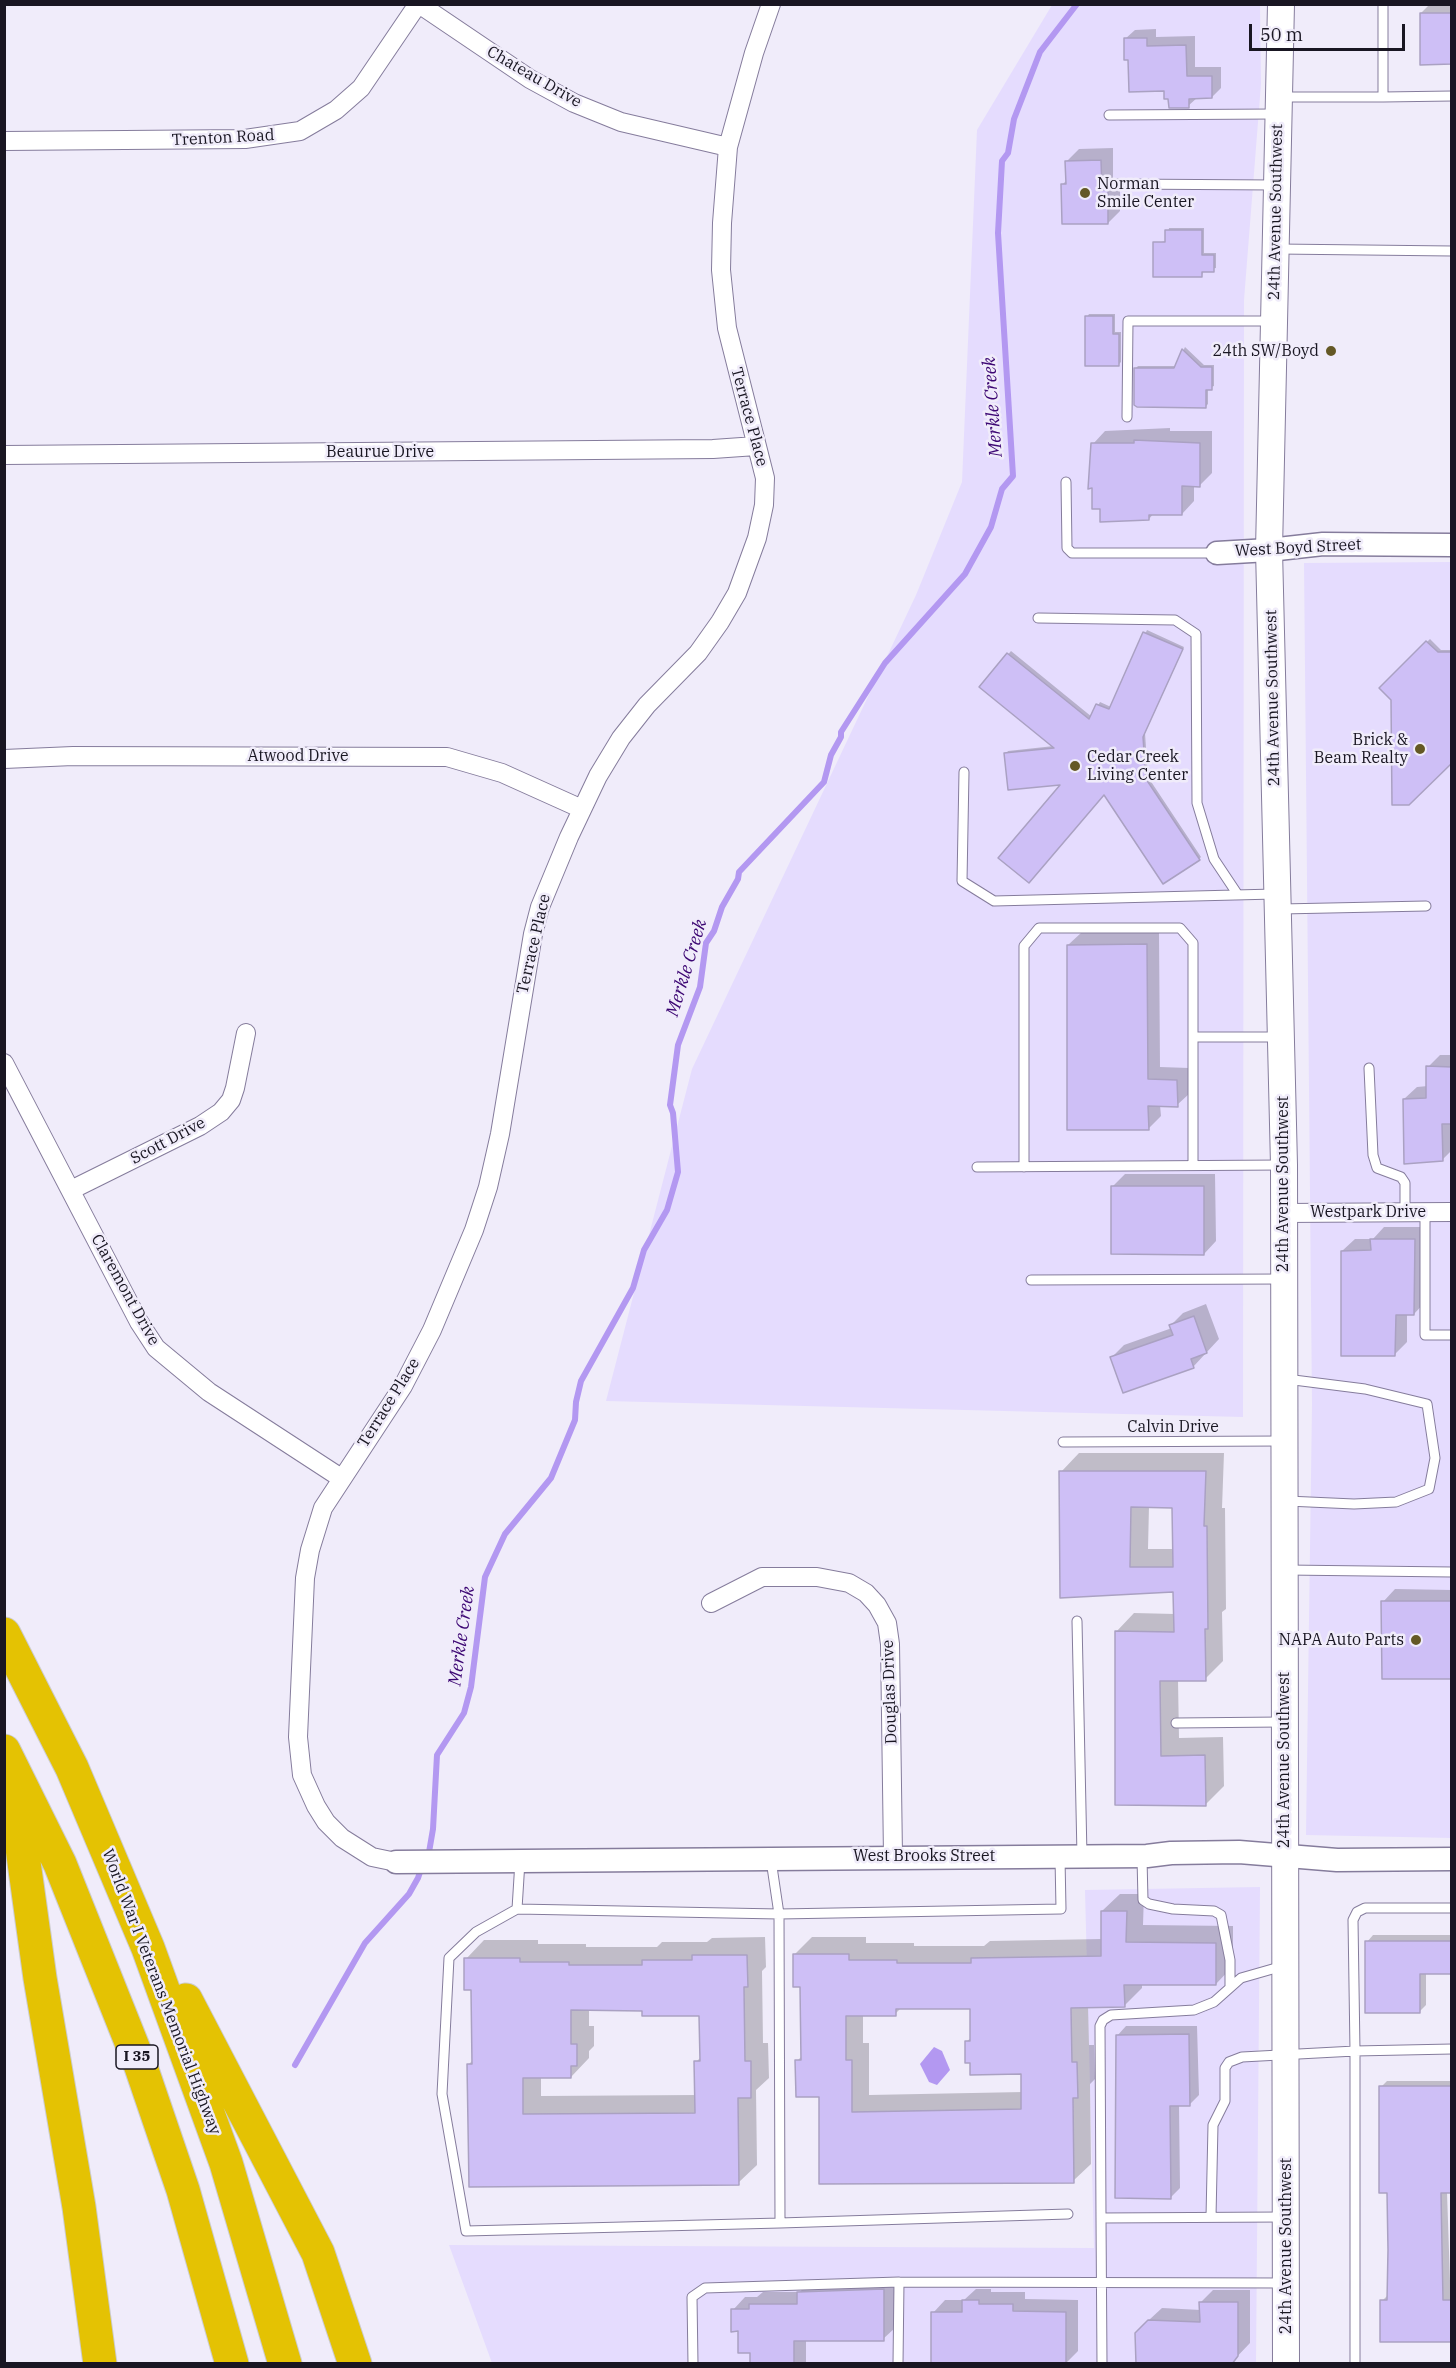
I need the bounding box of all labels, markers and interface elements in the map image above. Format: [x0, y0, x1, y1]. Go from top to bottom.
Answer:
scale bar [1252, 12, 1408, 50]
text: 50 m [1260, 23, 1303, 46]
street label: Chateau Drive [483, 42, 585, 112]
street label: 24th Avenue Southwest [1265, 124, 1287, 300]
street label: Trenton Road [171, 126, 275, 150]
place label: Norman Smile Center [1097, 174, 1194, 212]
marker: Norman Smile Center [1078, 186, 1092, 200]
place label: 24th SW/Boyd [1213, 341, 1319, 361]
marker: 24th SW/Boyd [1324, 344, 1338, 358]
water label: Merkle Creek [979, 356, 1007, 458]
street label: Terrace Place [727, 365, 771, 469]
street label: Beaurue Drive [326, 442, 434, 462]
street label: West Boyd Street [1234, 535, 1362, 561]
street label: 24th Avenue Southwest [1262, 610, 1284, 786]
place label: Brick & Beam Realty [1314, 730, 1408, 768]
marker: Brick & Beam Realty [1413, 742, 1427, 756]
street label: Atwood Drive [248, 746, 348, 766]
place label: Cedar Creek Living Center [1087, 747, 1188, 785]
marker: Cedar Creek Living Center [1068, 759, 1082, 773]
street label: Terrace Place [513, 892, 555, 996]
water label: Merkle Creek [662, 917, 712, 1019]
street label: 24th Avenue Southwest [1273, 1096, 1293, 1272]
street label: Scott Drive [127, 1113, 209, 1169]
street label: Westpark Drive [1310, 1202, 1426, 1222]
street label: Claremont Drive [87, 1231, 163, 1349]
street label: Terrace Place [354, 1355, 424, 1451]
street label: Calvin Drive [1127, 1417, 1219, 1437]
water label: Merkle Creek [444, 1585, 480, 1687]
place label: NAPA Auto Parts [1279, 1630, 1404, 1650]
marker: NAPA Auto Parts [1409, 1633, 1423, 1647]
street label: Douglas Drive [879, 1640, 901, 1744]
street label: 24th Avenue Southwest [1274, 1672, 1294, 1848]
street label: West Brooks Street [853, 1846, 995, 1866]
street label: World War I Veterans Memorial Highway [98, 1847, 224, 2137]
road number: I 35 [116, 2045, 158, 2069]
street label: 24th Avenue Southwest [1276, 2158, 1296, 2334]

